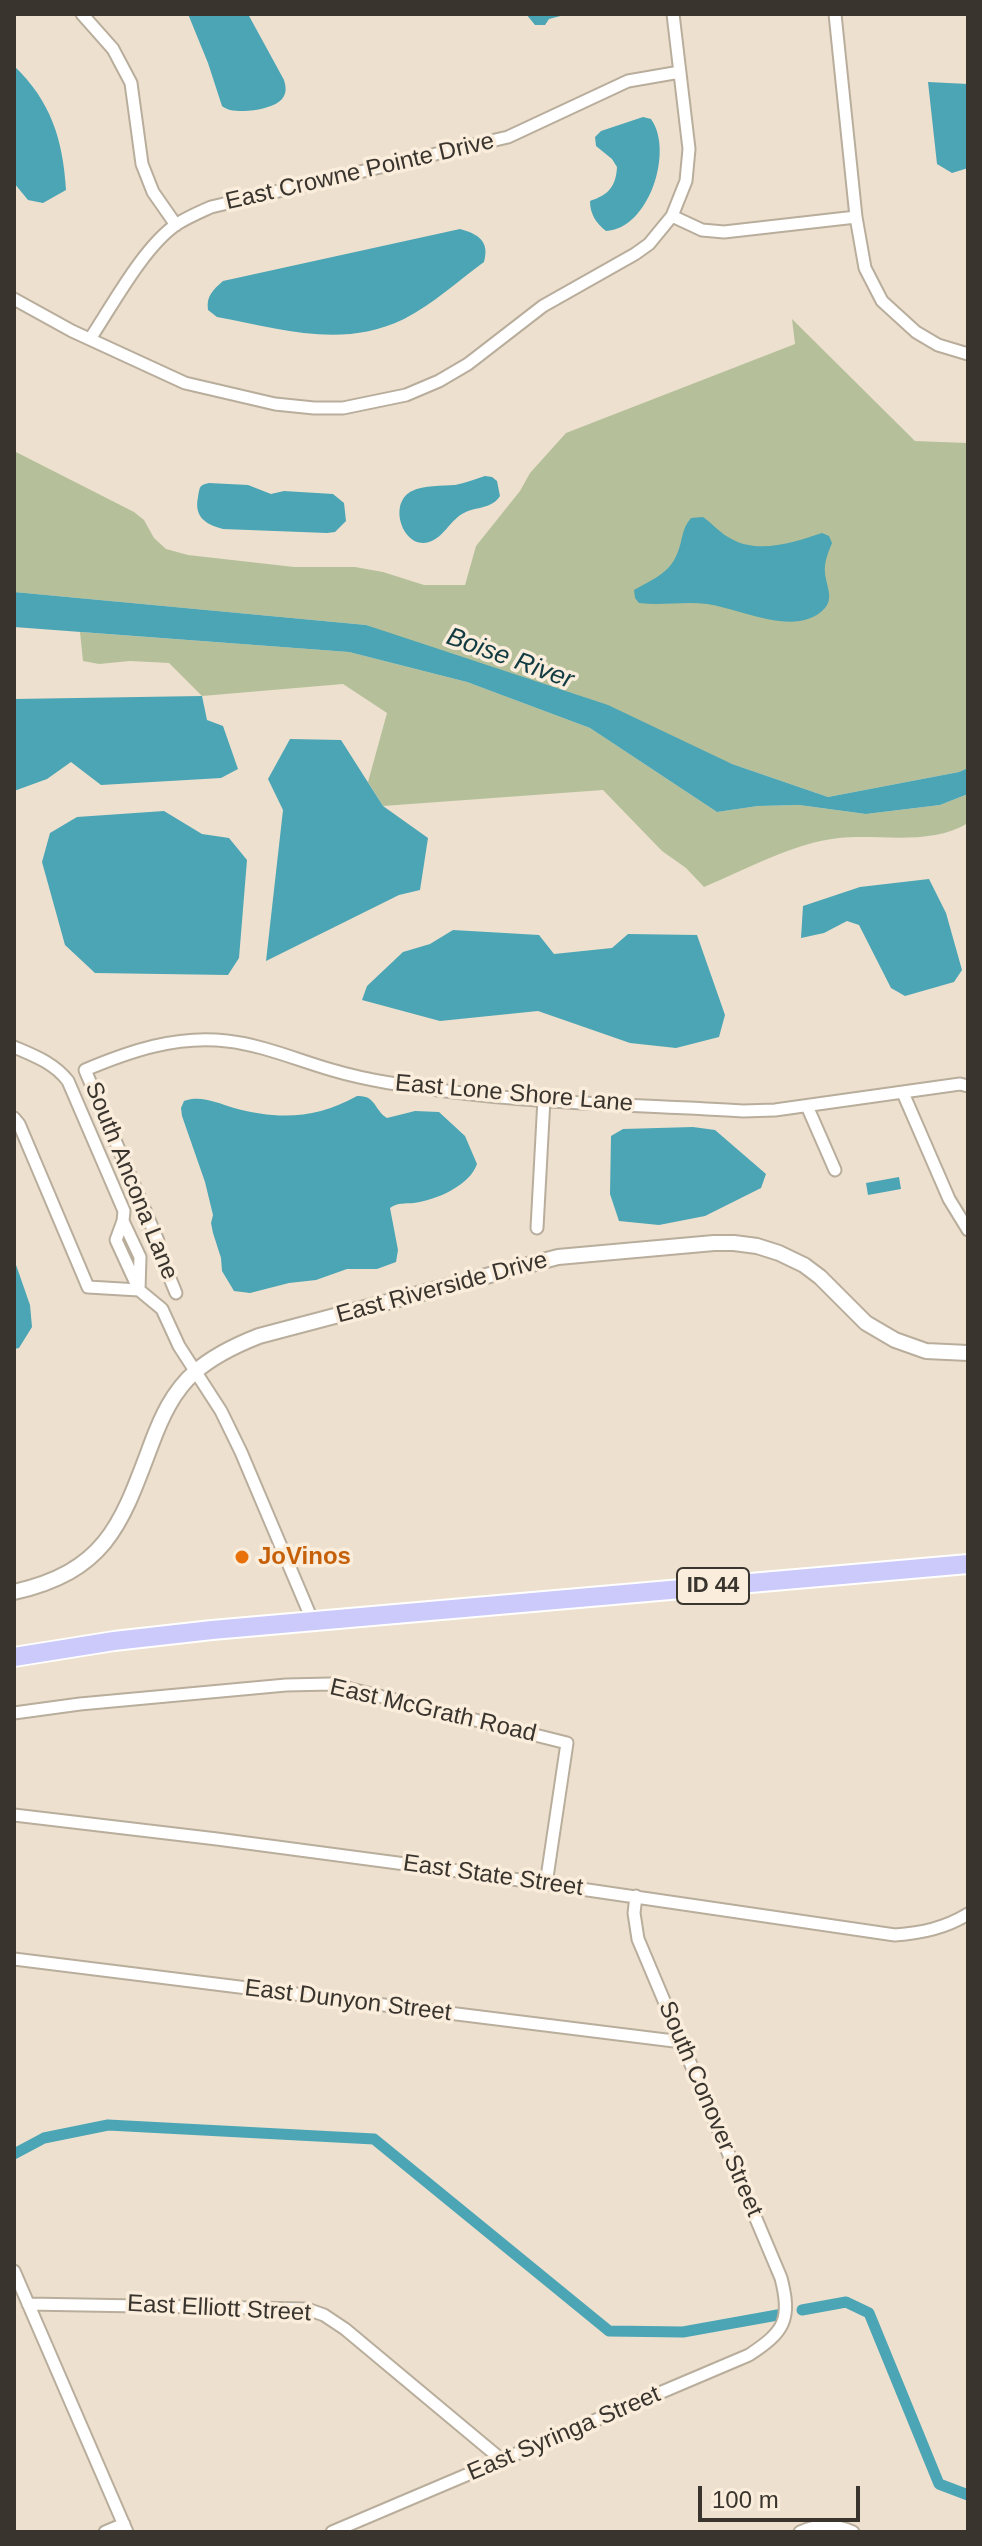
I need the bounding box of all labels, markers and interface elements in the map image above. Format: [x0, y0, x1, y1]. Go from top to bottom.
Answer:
street label: East Crowne Pointe Drive [223, 127, 497, 217]
water label: Boise River [442, 622, 578, 696]
street label: East Lone Shore Lane [394, 1069, 634, 1119]
street label: South Ancona Lane [78, 1078, 184, 1284]
street label: East Riverside Drive [333, 1246, 551, 1330]
place label: JoVinos [258, 1543, 351, 1571]
marker: JoVinos [233, 1548, 251, 1566]
road number: ID 44 [677, 1568, 749, 1604]
street label: East McGrath Road [327, 1673, 539, 1749]
street label: East State Street [401, 1849, 585, 1903]
street label: East Dunyon Street [243, 1974, 453, 2028]
street label: South Conover Street [652, 1997, 768, 2221]
street label: East Elliott Street [126, 2290, 312, 2328]
street label: East Syringa Street [463, 2380, 665, 2488]
scale bar [702, 2470, 864, 2520]
text: 100 m [712, 2486, 779, 2513]

